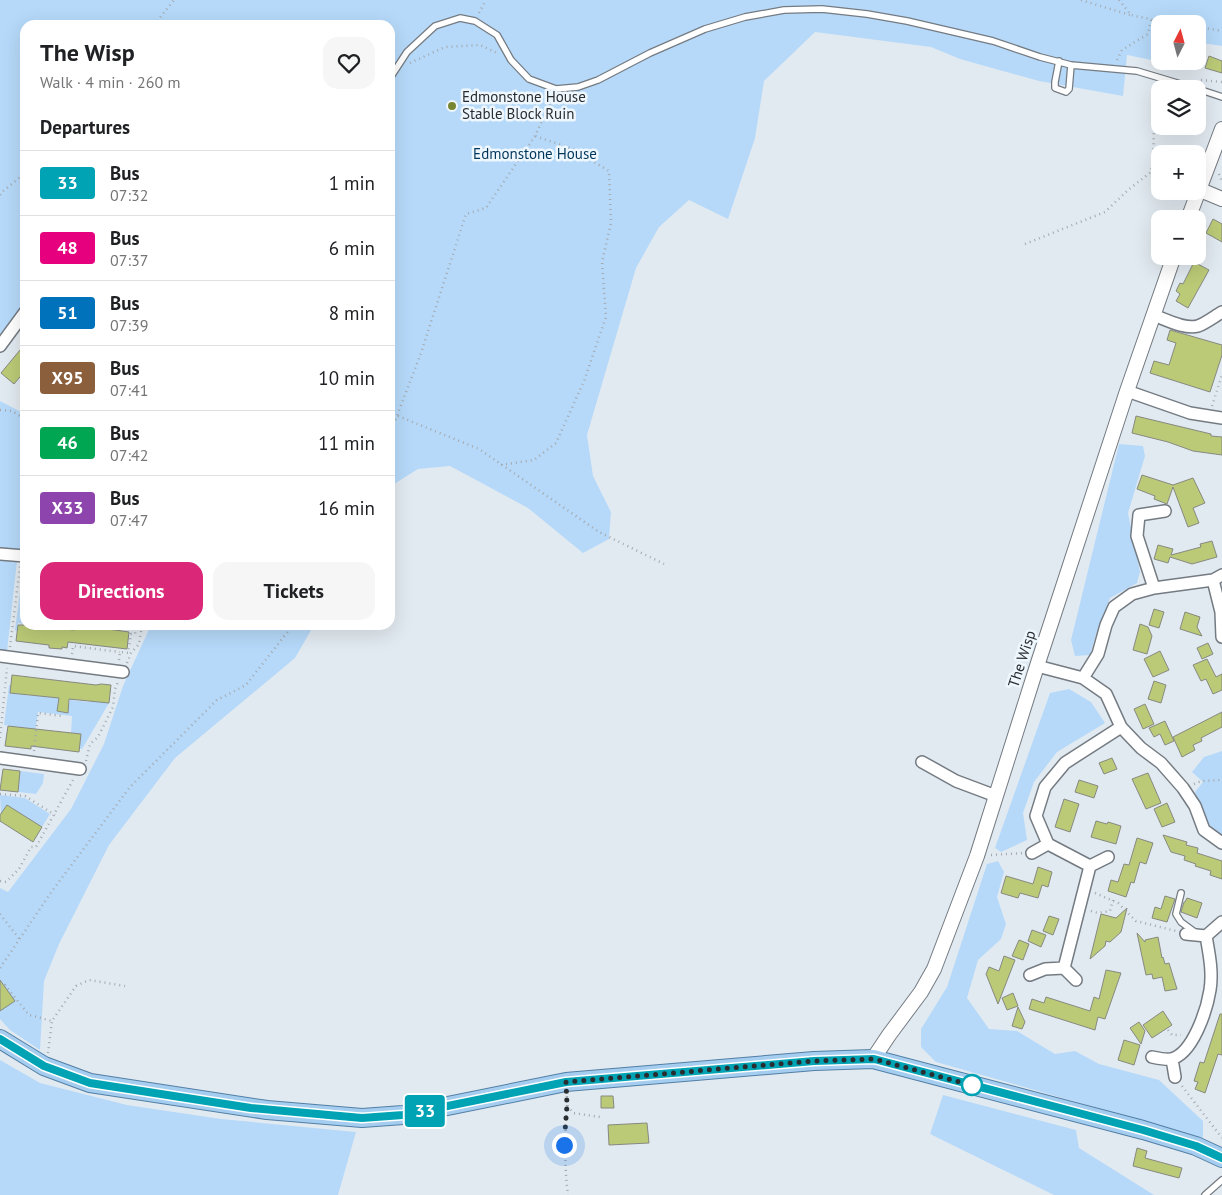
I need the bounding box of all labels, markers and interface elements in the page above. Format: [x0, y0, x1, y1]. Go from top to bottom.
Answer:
north arrow [1151, 15, 1206, 70]
map controls [1151, 15, 1206, 265]
text: The Wisp [40, 37, 135, 68]
button: heart [323, 37, 375, 89]
text: Walk · 4 min · 260 m [40, 72, 180, 92]
button: layers [1151, 80, 1206, 135]
place label: Edmonstone House Stable Block Ruin [462, 87, 586, 123]
marker: Edmonstone House Stable Block Ruin [446, 100, 458, 112]
text: Departures [40, 115, 130, 139]
park label: Edmonstone House [473, 144, 597, 163]
button: + [1151, 145, 1206, 200]
text: Bus [110, 161, 139, 185]
text: 33 [57, 171, 78, 194]
text: 1 min [329, 171, 375, 195]
text: 07:32 [110, 185, 148, 205]
button: − [1151, 210, 1206, 265]
text: Bus [110, 226, 139, 250]
text: 48 [57, 236, 78, 259]
text: 6 min [329, 236, 375, 260]
text: 07:37 [110, 250, 148, 270]
text: Bus [110, 291, 139, 315]
text: 51 [57, 301, 78, 324]
text: 8 min [329, 301, 375, 325]
text: 07:39 [110, 315, 148, 335]
text: Bus [110, 356, 139, 380]
text: X95 [52, 366, 83, 389]
text: 10 min [318, 366, 375, 390]
text: 07:41 [110, 380, 148, 400]
text: Bus [110, 421, 139, 445]
text: 46 [57, 431, 78, 454]
text: 11 min [318, 431, 375, 455]
text: 07:42 [110, 445, 148, 465]
text: Bus [110, 486, 139, 510]
text: X33 [52, 496, 83, 519]
text: 16 min [318, 496, 375, 520]
text: 07:47 [110, 510, 148, 530]
button: Directions [40, 562, 203, 620]
button: Tickets [213, 562, 375, 620]
street label: The Wisp [1003, 628, 1040, 690]
unlabelled marker [961, 1074, 983, 1096]
line badge: 33 [402, 1095, 448, 1127]
text: 33 [415, 1099, 435, 1122]
your location [552, 1133, 577, 1158]

